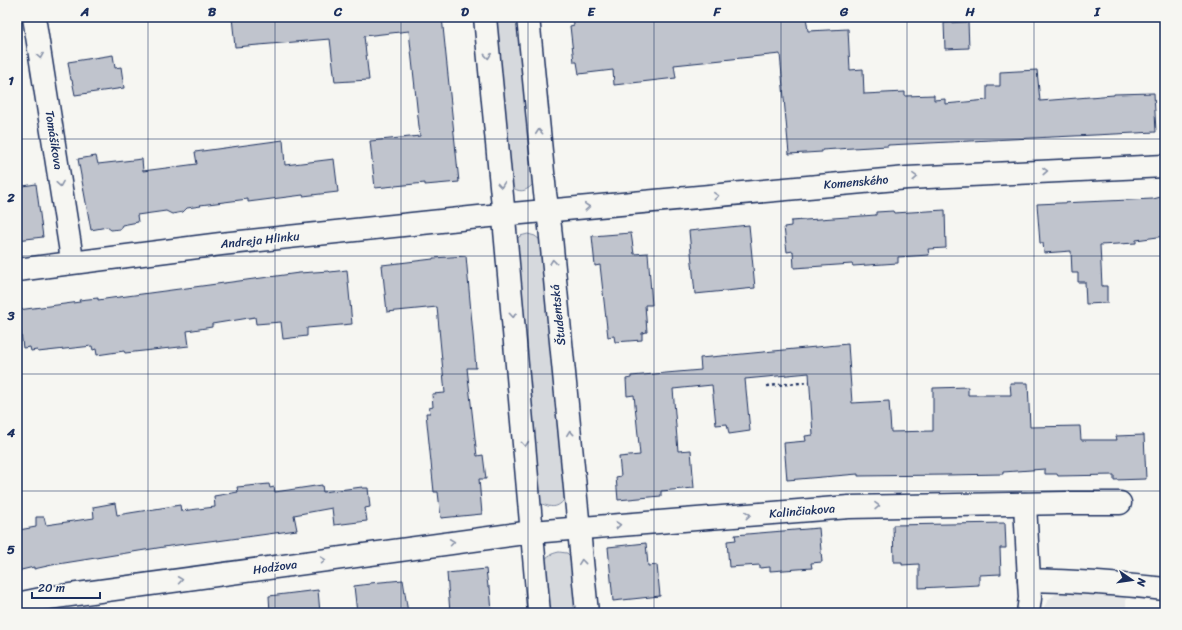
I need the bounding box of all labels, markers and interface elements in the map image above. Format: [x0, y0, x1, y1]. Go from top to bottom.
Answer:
text: A [80, 0, 89, 23]
text: B [208, 0, 217, 23]
text: C [333, 0, 343, 23]
text: D [461, 0, 469, 23]
text: E [587, 0, 596, 23]
text: F [712, 0, 721, 23]
text: G [839, 0, 849, 23]
text: H [964, 0, 975, 23]
text: I [1093, 0, 1101, 23]
one-way arrow [36, 52, 44, 59]
one-way arrow [484, 53, 493, 59]
text: 1 [8, 69, 14, 92]
street label: Tomášikova [38, 109, 70, 171]
one-way arrow [535, 129, 544, 135]
one-way arrow [1042, 167, 1048, 176]
street label: Komenského [823, 168, 889, 196]
one-way arrow [912, 173, 918, 182]
one-way arrow [56, 181, 64, 187]
one-way arrow [497, 182, 506, 188]
text: 2 [6, 186, 15, 209]
one-way arrow [713, 191, 719, 200]
one-way arrow [583, 203, 590, 212]
street label: Andreja Hlinku [218, 225, 301, 255]
one-way arrow [549, 259, 558, 265]
street label: Študentská [544, 283, 572, 347]
text: 3 [6, 304, 15, 327]
one-way arrow [508, 312, 517, 318]
text: 4 [6, 421, 16, 444]
one-way arrow [566, 430, 575, 436]
one-way arrow [520, 441, 529, 447]
street label: Kalinčiakova [768, 497, 836, 525]
one-way arrow [874, 502, 880, 510]
one-way arrow [745, 510, 751, 519]
one-way arrow [615, 521, 621, 530]
text: 5 [7, 538, 15, 561]
one-way arrow [449, 538, 455, 547]
street label: Hodžova [252, 553, 298, 581]
one-way arrow [320, 556, 326, 565]
one-way arrow [578, 559, 587, 565]
north arrow [1112, 560, 1152, 600]
scale bar [32, 574, 100, 600]
text: N [1131, 575, 1152, 588]
one-way arrow [177, 576, 183, 585]
text: 20 m [38, 577, 65, 599]

